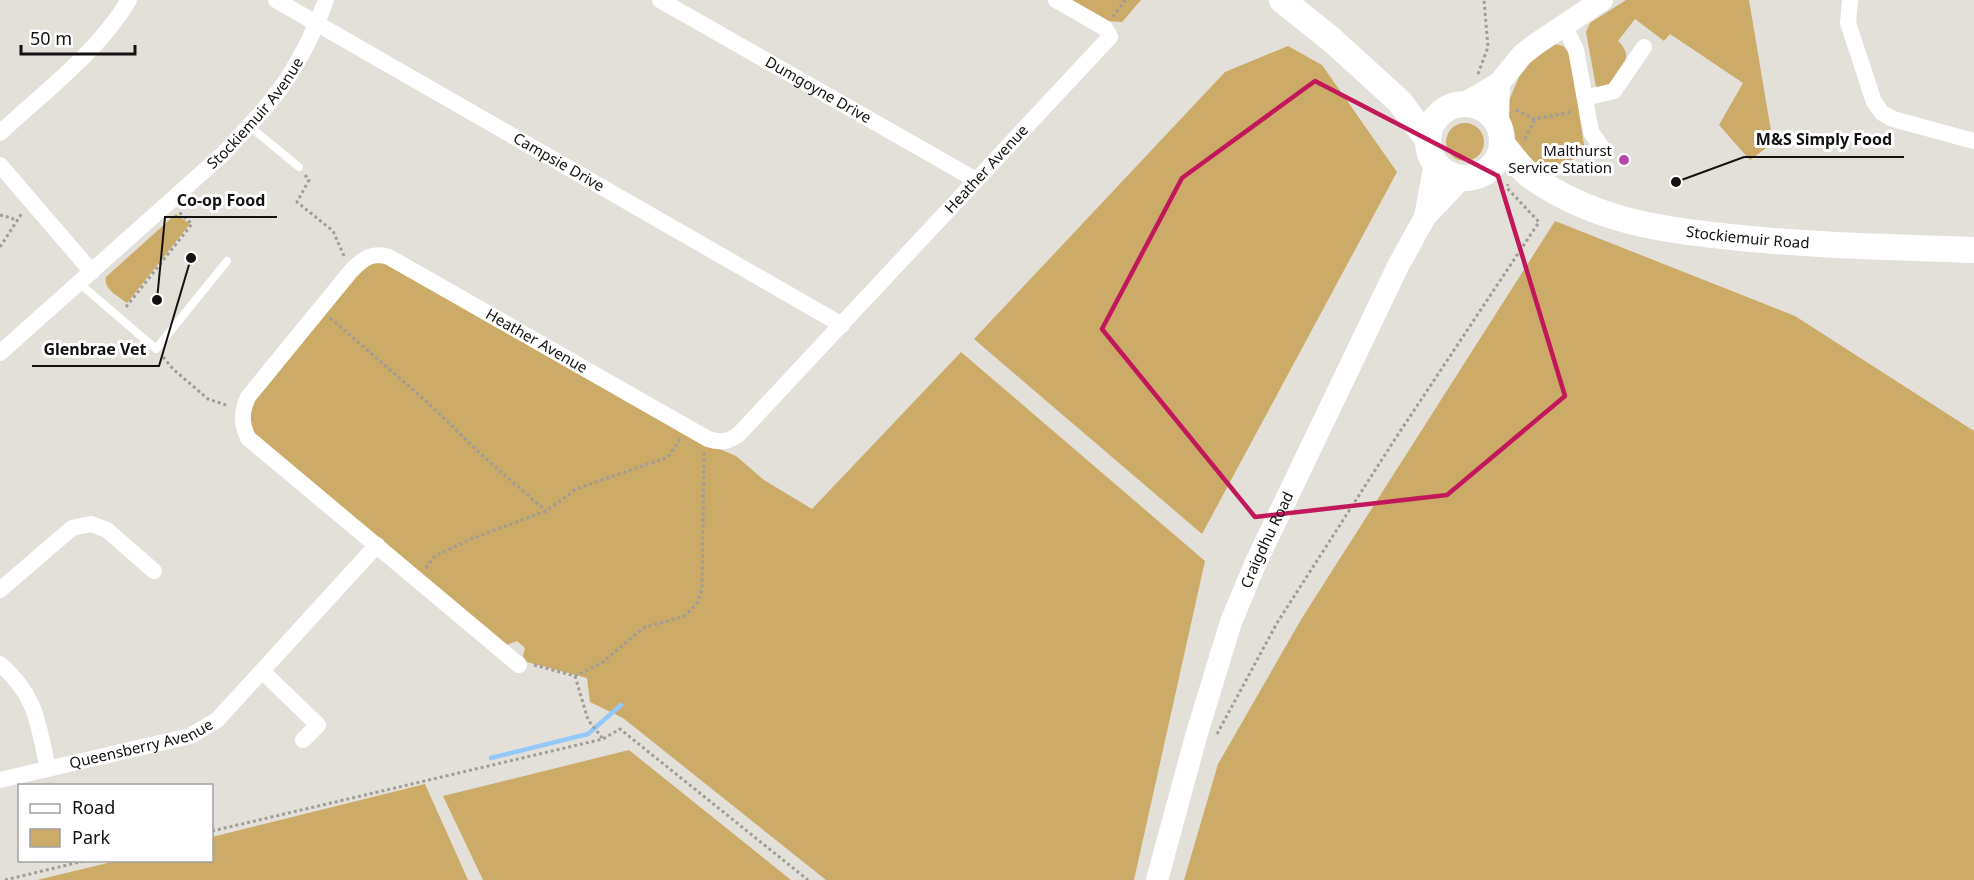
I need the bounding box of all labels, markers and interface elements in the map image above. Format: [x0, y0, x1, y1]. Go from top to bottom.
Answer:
scale bar [21, 18, 135, 56]
text: 50 m [30, 26, 72, 50]
street label: Dumgoyne Drive [762, 51, 875, 127]
street label: Stockiemuir Avenue [202, 53, 307, 173]
street label: Heather Avenue [940, 120, 1032, 217]
callout: M&S Simply Food [1744, 123, 1904, 157]
street label: Campsie Drive [510, 127, 608, 195]
text: M&S Simply Food [1756, 128, 1892, 150]
place label: Malthurst Service Station [1508, 140, 1613, 177]
marker: Malthurst Service Station [1617, 153, 1631, 167]
callout: Co-op Food [165, 183, 277, 217]
text: Co-op Food [177, 189, 265, 211]
street label: Stockiemuir Road [1685, 221, 1810, 252]
street label: Heather Avenue [483, 303, 591, 377]
callout: Glenbrae Vet [32, 332, 159, 366]
text: Glenbrae Vet [43, 338, 147, 360]
street label: Craigdhu Road [1235, 488, 1297, 591]
street label: Queensberry Avenue [67, 714, 216, 773]
legend [18, 784, 213, 862]
text: Road [72, 795, 115, 819]
text: Park [72, 825, 110, 849]

